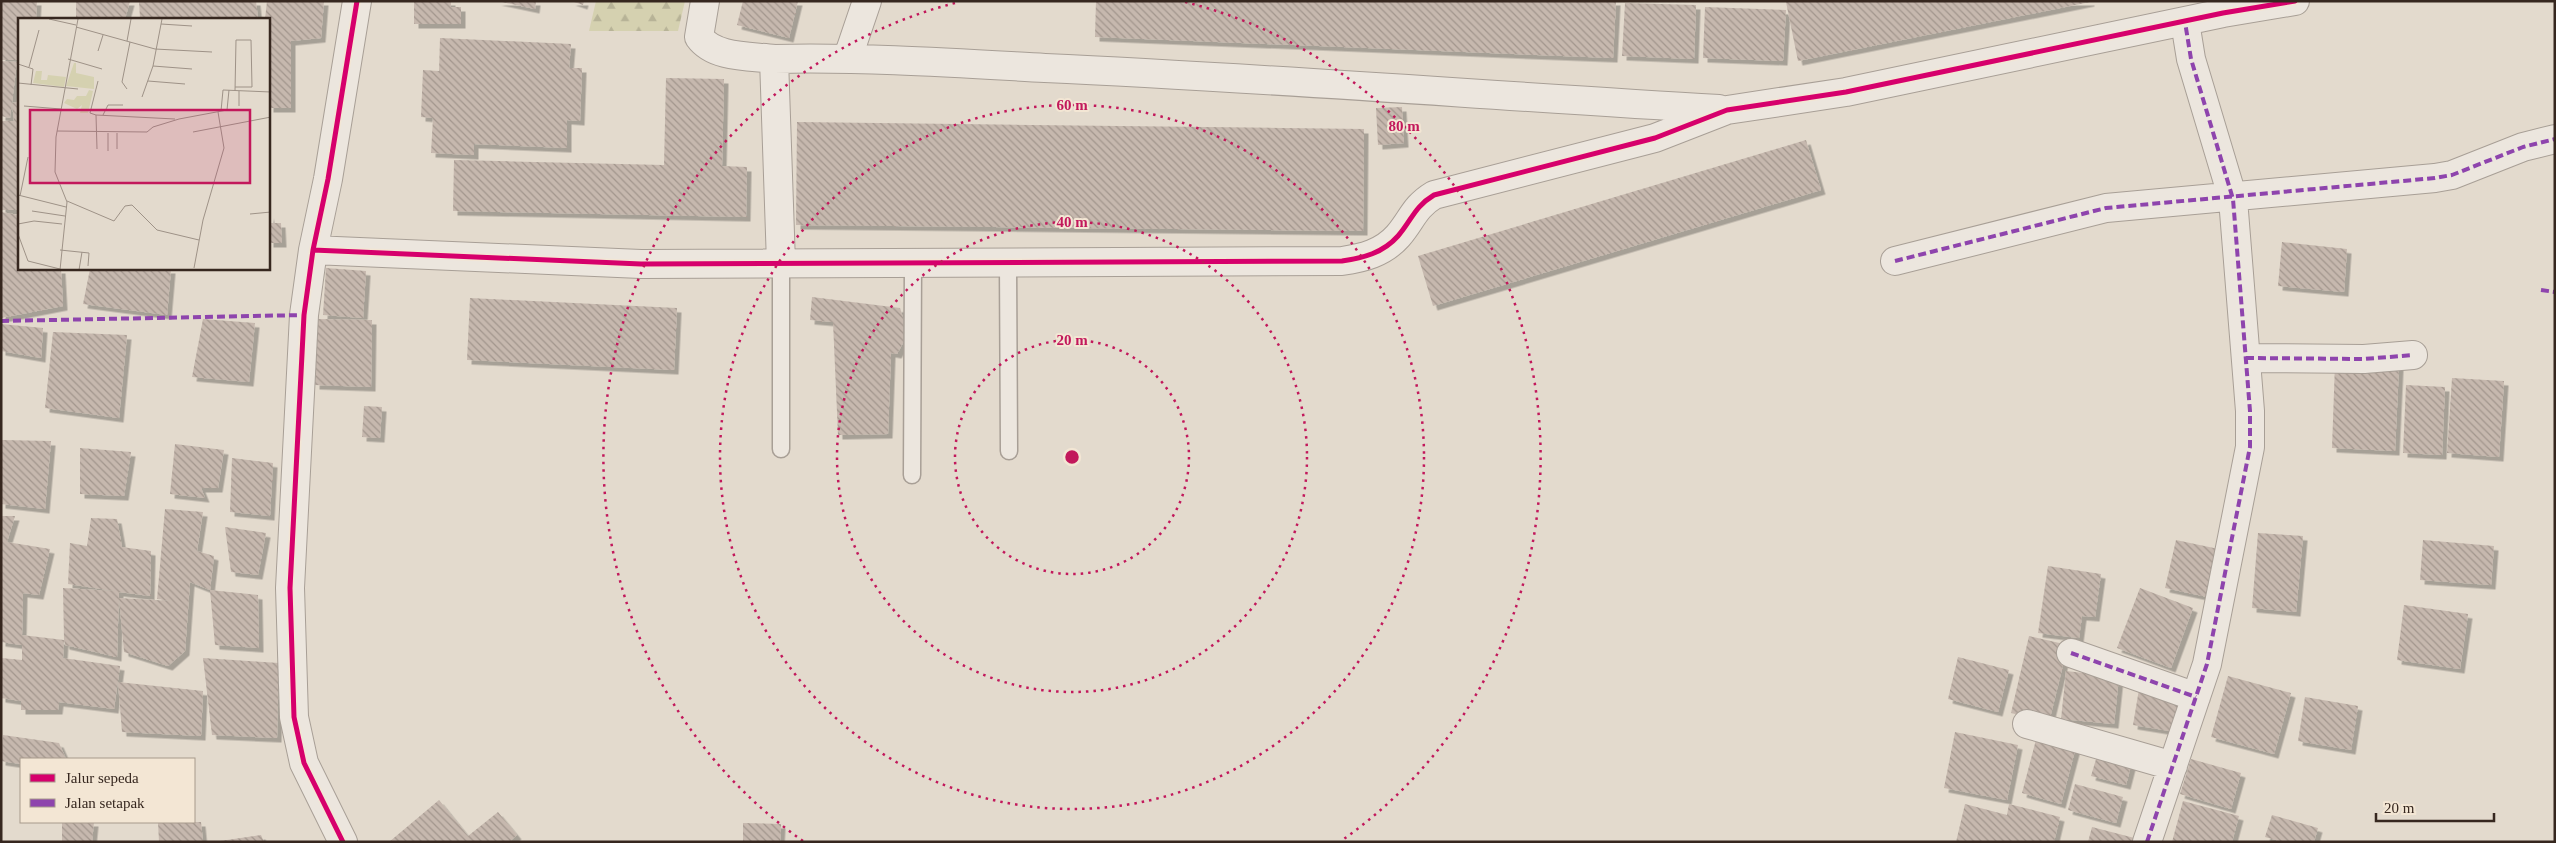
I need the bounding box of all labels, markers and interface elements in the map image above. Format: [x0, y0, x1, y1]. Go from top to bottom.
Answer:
inset map [18, 18, 270, 270]
text: 60 m [1056, 97, 1088, 113]
text: 80 m [1388, 118, 1420, 134]
text: 40 m [1056, 214, 1088, 230]
text: 20 m [1056, 332, 1088, 348]
centre of rings [1063, 448, 1081, 466]
legend [20, 758, 195, 823]
text: Jalur sepeda [65, 770, 139, 786]
scale bar [2376, 790, 2494, 822]
text: Jalan setapak [65, 795, 145, 811]
text: 20 m [2384, 800, 2415, 816]

